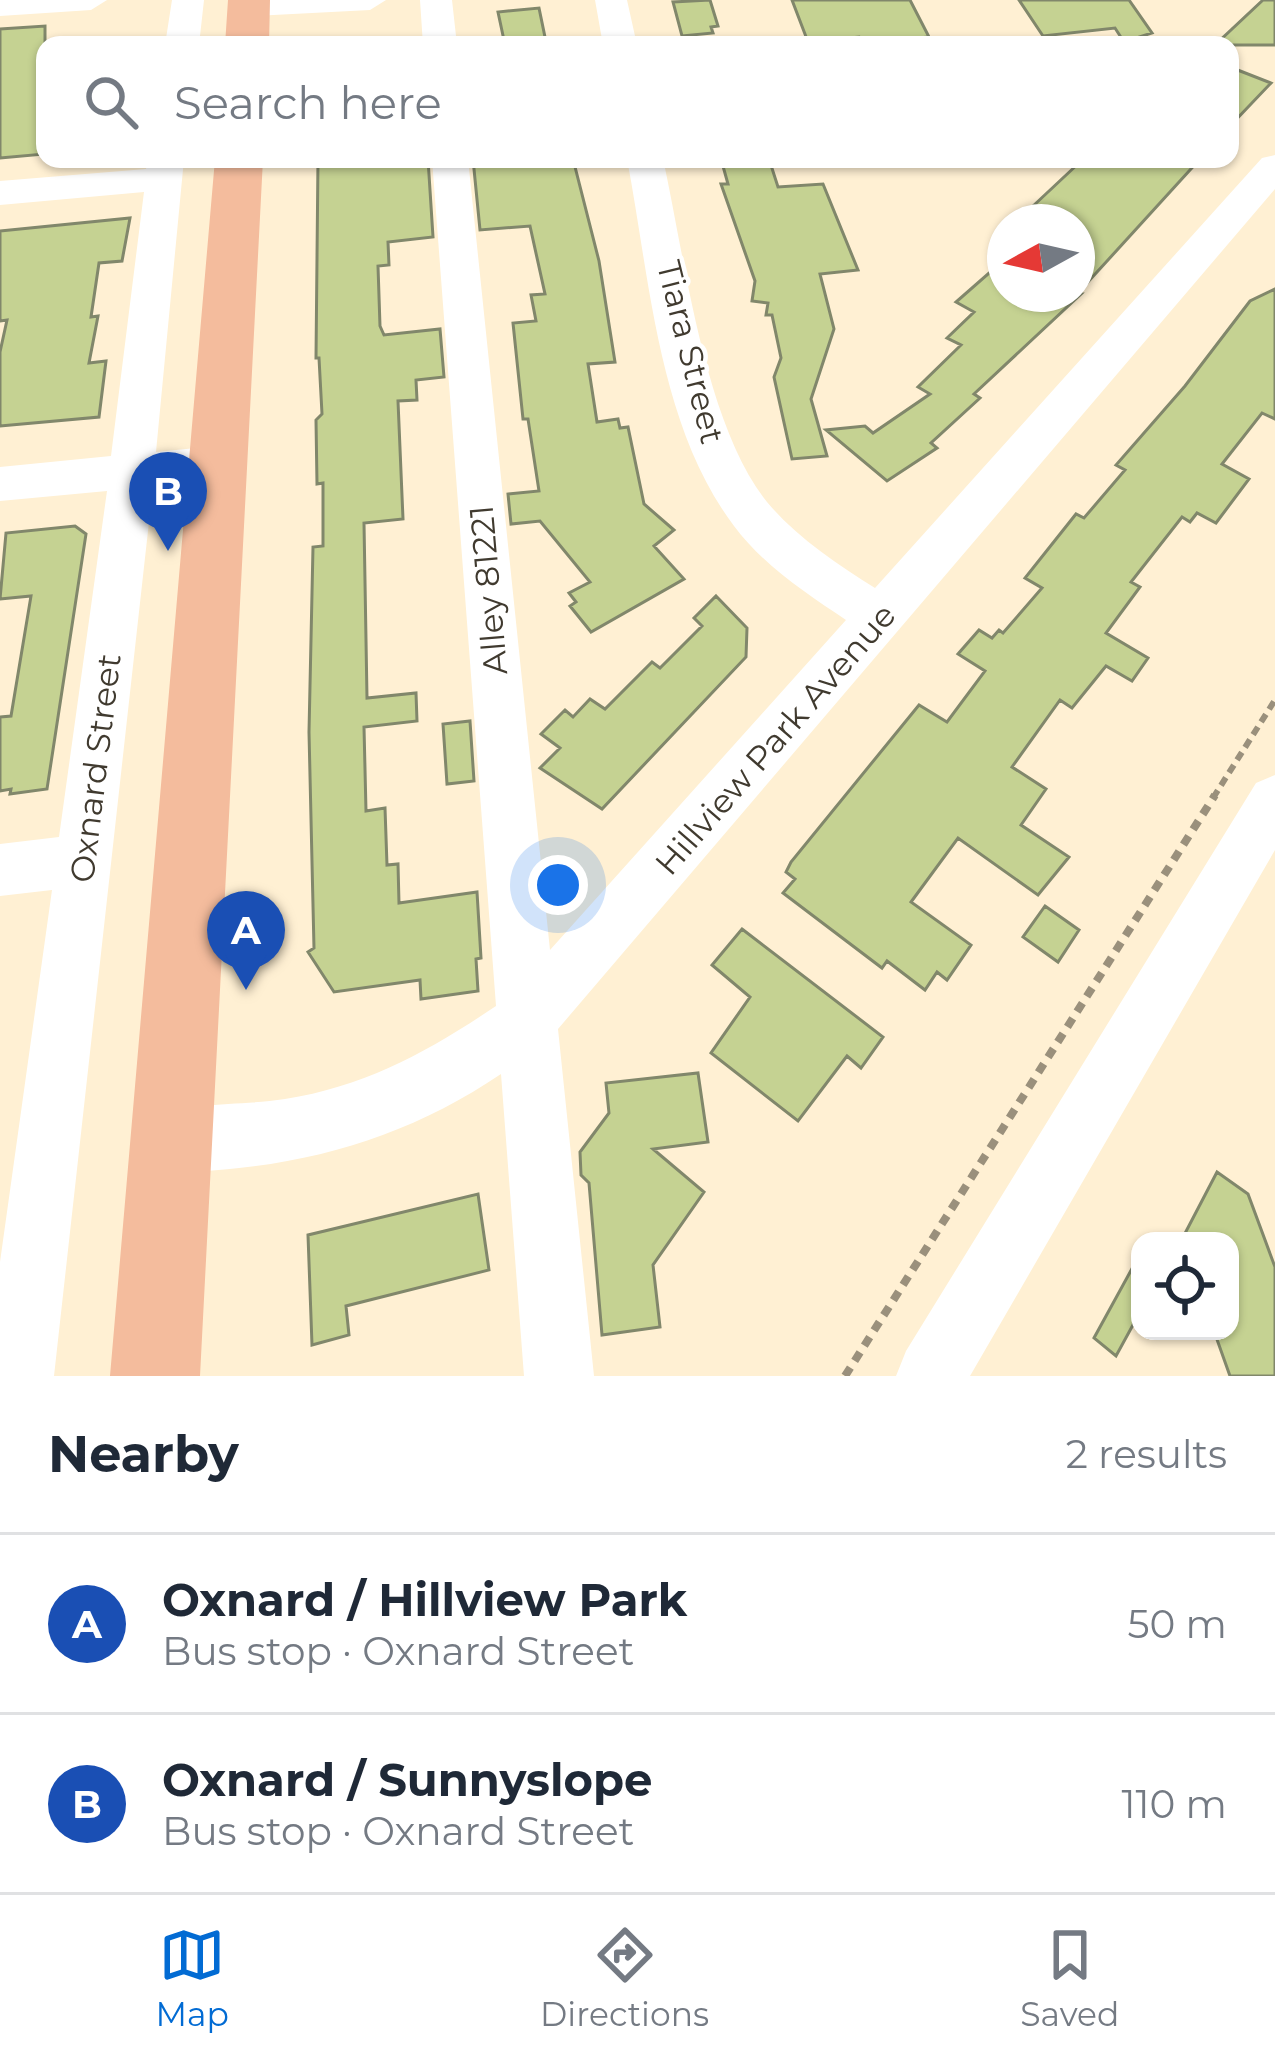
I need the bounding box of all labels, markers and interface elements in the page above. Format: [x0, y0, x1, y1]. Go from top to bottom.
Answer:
search box [36, 36, 1239, 168]
icon: search [78, 69, 144, 135]
text: Search here [174, 75, 442, 130]
north arrow [987, 204, 1095, 312]
street label: Tiara Street [649, 256, 733, 448]
pin: B [129, 452, 207, 551]
street label: Alley 81221 [461, 504, 515, 676]
street label: Hillview Park Avenue [646, 595, 904, 883]
street label: Oxnard Street [61, 651, 129, 885]
your location [528, 855, 588, 915]
pin: A [207, 891, 285, 990]
map controls [1131, 1232, 1239, 1340]
button: locate [1131, 1232, 1239, 1340]
text: Nearby [48, 1423, 239, 1485]
text: 2 results [1066, 1430, 1227, 1478]
text: Oxnard / Hillview Park [162, 1572, 687, 1627]
text: A [72, 1600, 102, 1648]
text: 50 m [1128, 1600, 1227, 1648]
text: Bus stop · Oxnard Street [162, 1627, 634, 1675]
text: Oxnard / Sunnyslope [162, 1752, 652, 1807]
text: B [72, 1780, 102, 1828]
text: 110 m [1121, 1780, 1227, 1828]
text: Bus stop · Oxnard Street [162, 1807, 634, 1855]
tab: Map [156, 1922, 229, 2034]
tab: Directions [540, 1922, 709, 2034]
tab: Saved [1020, 1922, 1119, 2034]

